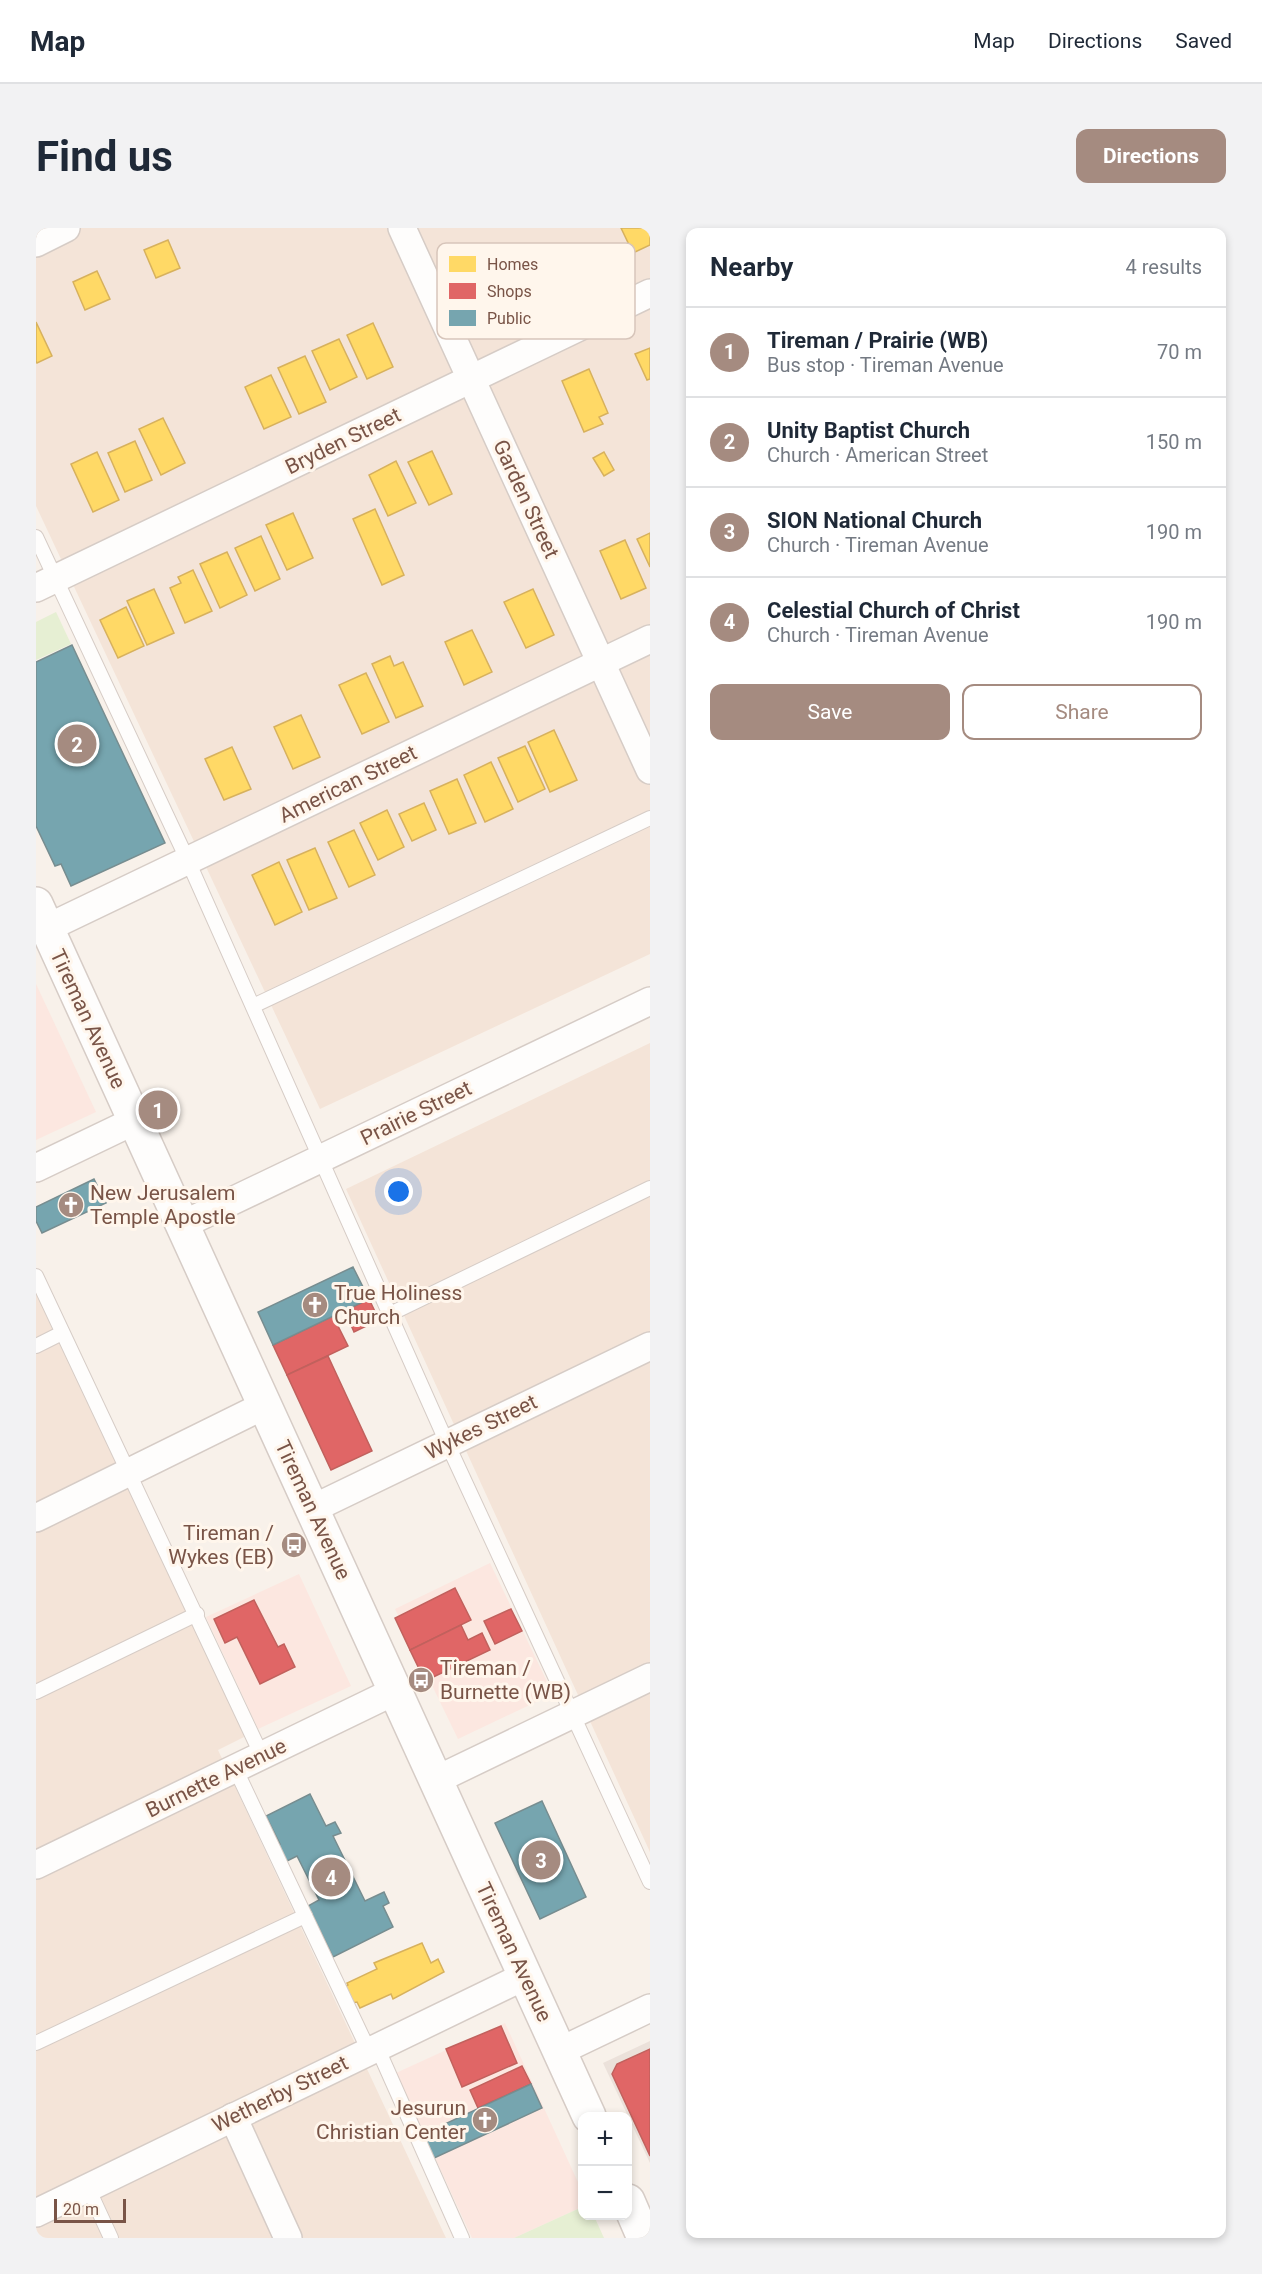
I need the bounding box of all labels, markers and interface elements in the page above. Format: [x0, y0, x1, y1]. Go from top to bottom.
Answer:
text: Map [30, 25, 85, 58]
text: Map [973, 29, 1015, 53]
text: Directions [1048, 29, 1142, 53]
text: Saved [1175, 29, 1232, 53]
button: Directions [1076, 129, 1226, 183]
text: Find us [36, 132, 173, 181]
legend [437, 243, 635, 339]
text: Nearby [710, 252, 793, 282]
text: Homes [487, 255, 538, 274]
text: 4 results [1126, 255, 1202, 279]
text: Shops [487, 282, 532, 301]
text: Public [487, 309, 531, 328]
text: Tireman / Prairie (WB) [767, 328, 988, 353]
text: 1 [724, 340, 735, 364]
text: 70 m [1157, 340, 1202, 364]
text: Bus stop · Tireman Avenue [767, 353, 1004, 377]
street label: Bryden Street [281, 403, 405, 479]
text: Unity Baptist Church [767, 418, 970, 443]
text: 2 [724, 430, 735, 454]
text: 150 m [1146, 430, 1202, 454]
street label: Garden Street [488, 436, 564, 562]
text: Church · American Street [767, 443, 988, 467]
text: SION National Church [767, 508, 982, 533]
text: 3 [724, 520, 735, 544]
text: 190 m [1146, 520, 1202, 544]
text: Church · Tireman Avenue [767, 533, 989, 557]
text: Celestial Church of Christ [767, 598, 1020, 623]
text: 4 [724, 610, 735, 634]
text: 190 m [1146, 610, 1202, 634]
text: Church · Tireman Avenue [767, 623, 989, 647]
button: Save [710, 684, 950, 740]
button: Share [962, 684, 1202, 740]
pin: 2 [58, 722, 96, 766]
street label: American Street [275, 740, 421, 828]
street label: Tireman Avenue [45, 945, 131, 1093]
street label: Prairie Street [357, 1076, 476, 1150]
pin: 1 [138, 1088, 178, 1132]
your location [384, 1177, 413, 1206]
place label: New Jerusalem Temple Apostle [90, 1181, 236, 1229]
church icon: New Jerusalem Temple Apostle [56, 1190, 86, 1220]
place label: True Holiness Church [334, 1281, 462, 1329]
church icon: True Holiness Church [300, 1290, 330, 1320]
street label: Wykes Street [421, 1390, 541, 1464]
street label: Tireman Avenue [270, 1436, 356, 1584]
place label: Tireman / Wykes (EB) [168, 1521, 274, 1569]
bus stop icon: Tireman / Wykes (EB) [279, 1530, 309, 1560]
place label: Tireman / Burnette (WB) [440, 1656, 571, 1704]
bus stop icon: Tireman / Burnette (WB) [406, 1665, 436, 1695]
street label: Burnette Avenue [142, 1734, 290, 1822]
pin: 3 [522, 1838, 560, 1882]
pin: 4 [312, 1854, 350, 1900]
street label: Tireman Avenue [471, 1878, 557, 2026]
street label: Wetherby Street [208, 2051, 352, 2137]
place label: Jesurun Christian Center [316, 2096, 466, 2144]
church icon: Jesurun Christian Center [470, 2105, 500, 2135]
map controls [578, 2112, 632, 2220]
button: + [578, 2112, 632, 2166]
button: − [578, 2166, 632, 2220]
scale bar [54, 2196, 126, 2224]
text: 20 m [63, 2200, 99, 2219]

